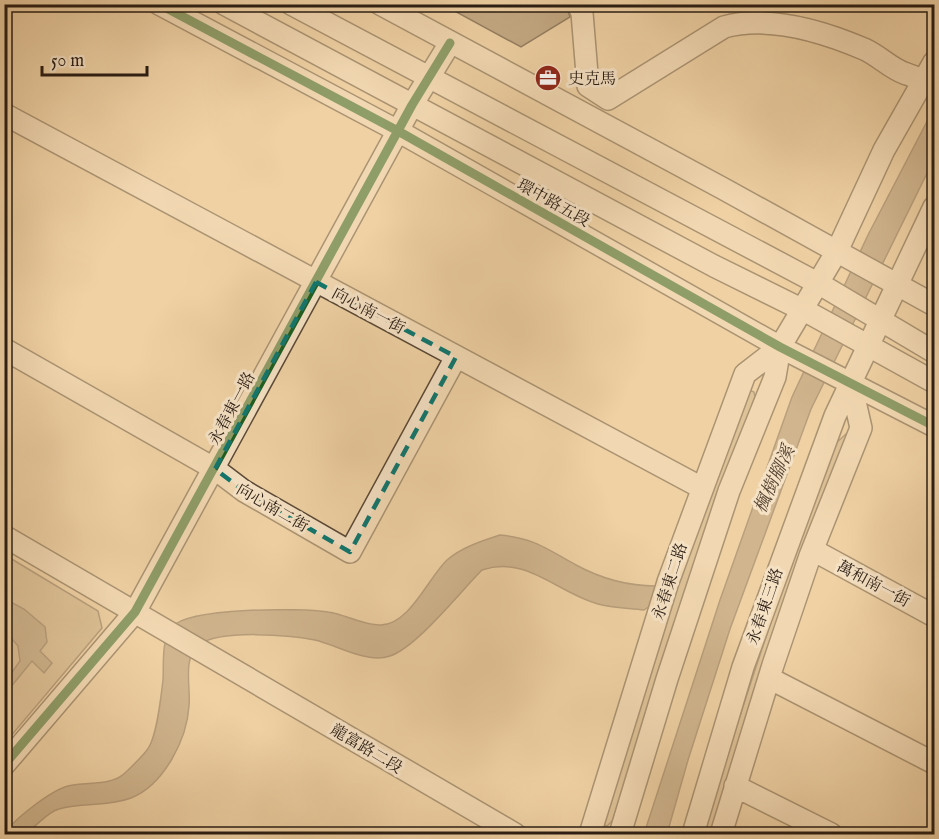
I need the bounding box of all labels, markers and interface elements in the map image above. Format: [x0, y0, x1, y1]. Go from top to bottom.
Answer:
scale bar [42, 39, 147, 77]
text: 50 m [51, 50, 84, 73]
office icon: 史克馬 [533, 63, 563, 93]
place label: 史克馬 [568, 70, 616, 90]
street label: 環中路五段 [513, 176, 593, 232]
street label: 向心南一街 [328, 284, 408, 339]
street label: 永春東一路 [205, 369, 260, 449]
water label: 楓樹腳溪 [750, 440, 802, 517]
street label: 向心南二街 [232, 480, 312, 537]
street label: 永春東二路 [649, 540, 693, 623]
street label: 萬和南一街 [833, 557, 913, 612]
street label: 永春東三路 [743, 566, 788, 648]
street label: 龍富路二段 [327, 721, 405, 779]

